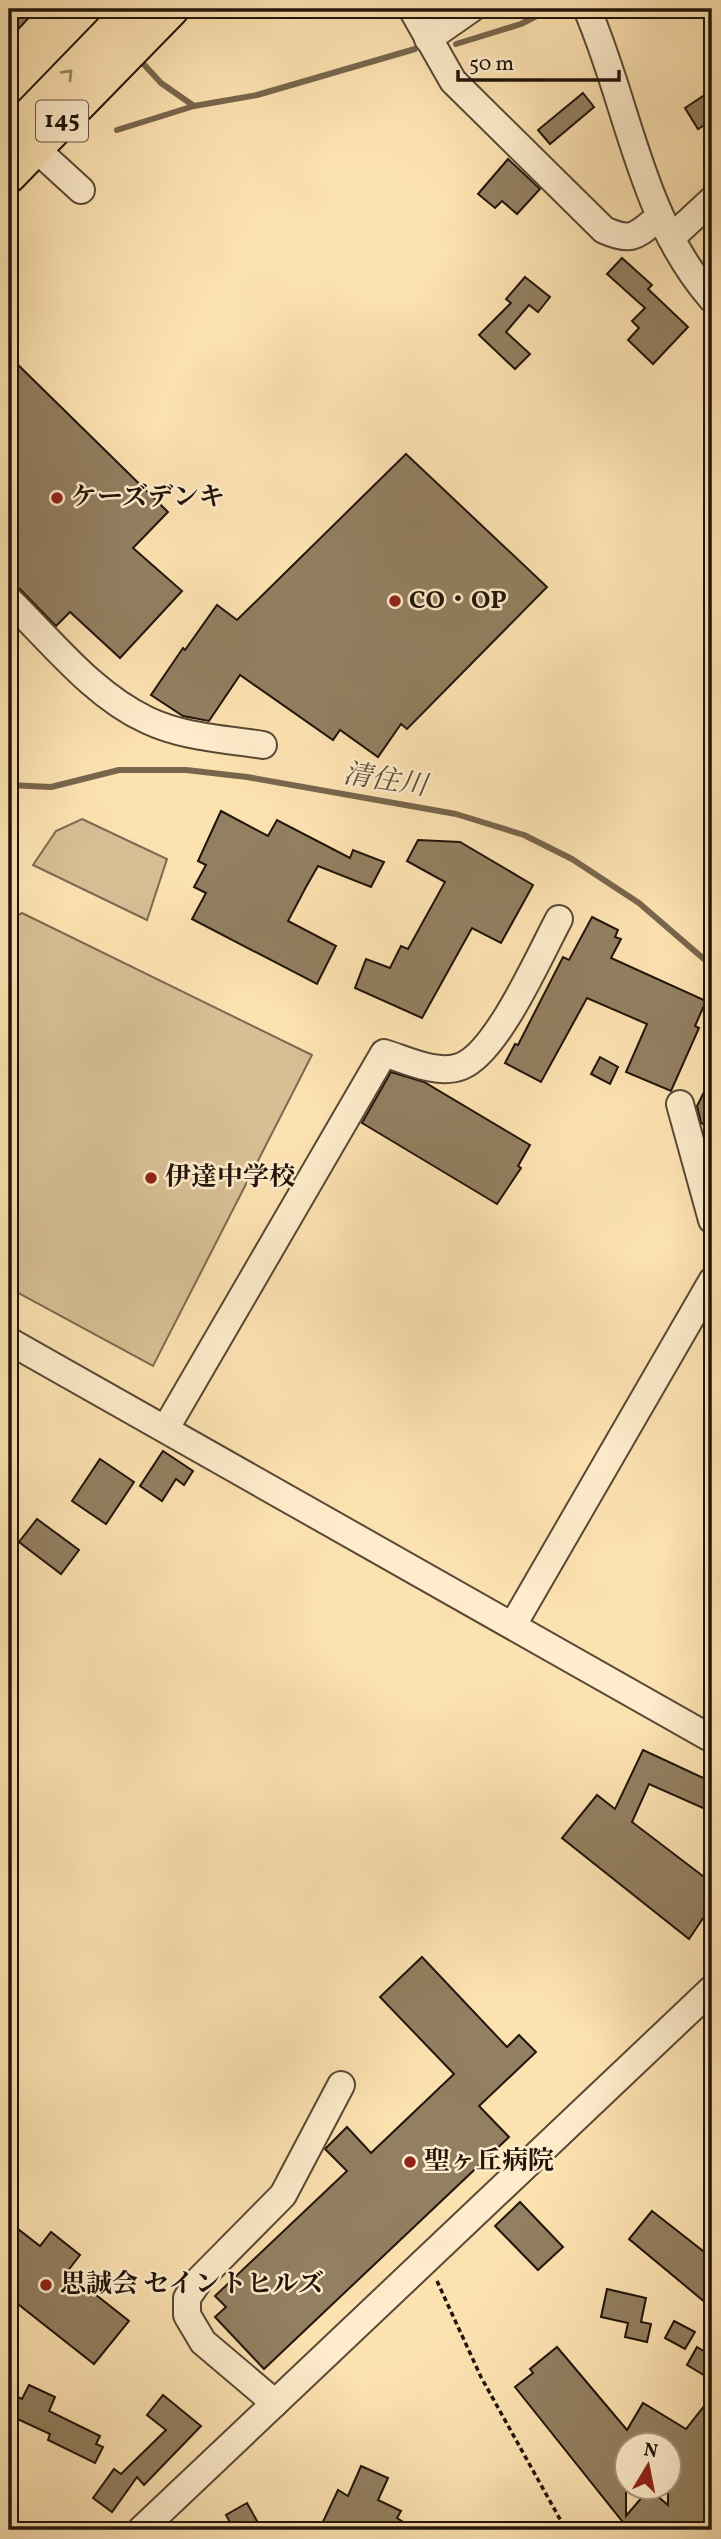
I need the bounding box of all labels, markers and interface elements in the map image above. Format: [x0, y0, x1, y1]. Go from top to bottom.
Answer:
scale bar [458, 38, 620, 82]
text: 50 m [469, 50, 514, 79]
one-way arrow [60, 69, 73, 82]
road number: 145 [36, 100, 88, 141]
place label: ケーズデンキ [71, 480, 225, 516]
marker: ケーズデンキ [49, 490, 65, 506]
place label: CO・OP [409, 583, 507, 619]
marker: CO・OP [387, 593, 403, 609]
water label: 清住川 [340, 755, 432, 807]
place label: 伊達中学校 [165, 1160, 295, 1196]
marker: 伊達中学校 [143, 1170, 159, 1186]
place label: 聖ヶ丘病院 [424, 2144, 554, 2180]
marker: 聖ヶ丘病院 [402, 2154, 418, 2170]
place label: 思誠会 セイントヒルズ [60, 2267, 324, 2303]
marker: 思誠会 セイントヒルズ [38, 2277, 54, 2293]
north arrow [612, 2430, 682, 2500]
text: N [642, 2437, 660, 2465]

